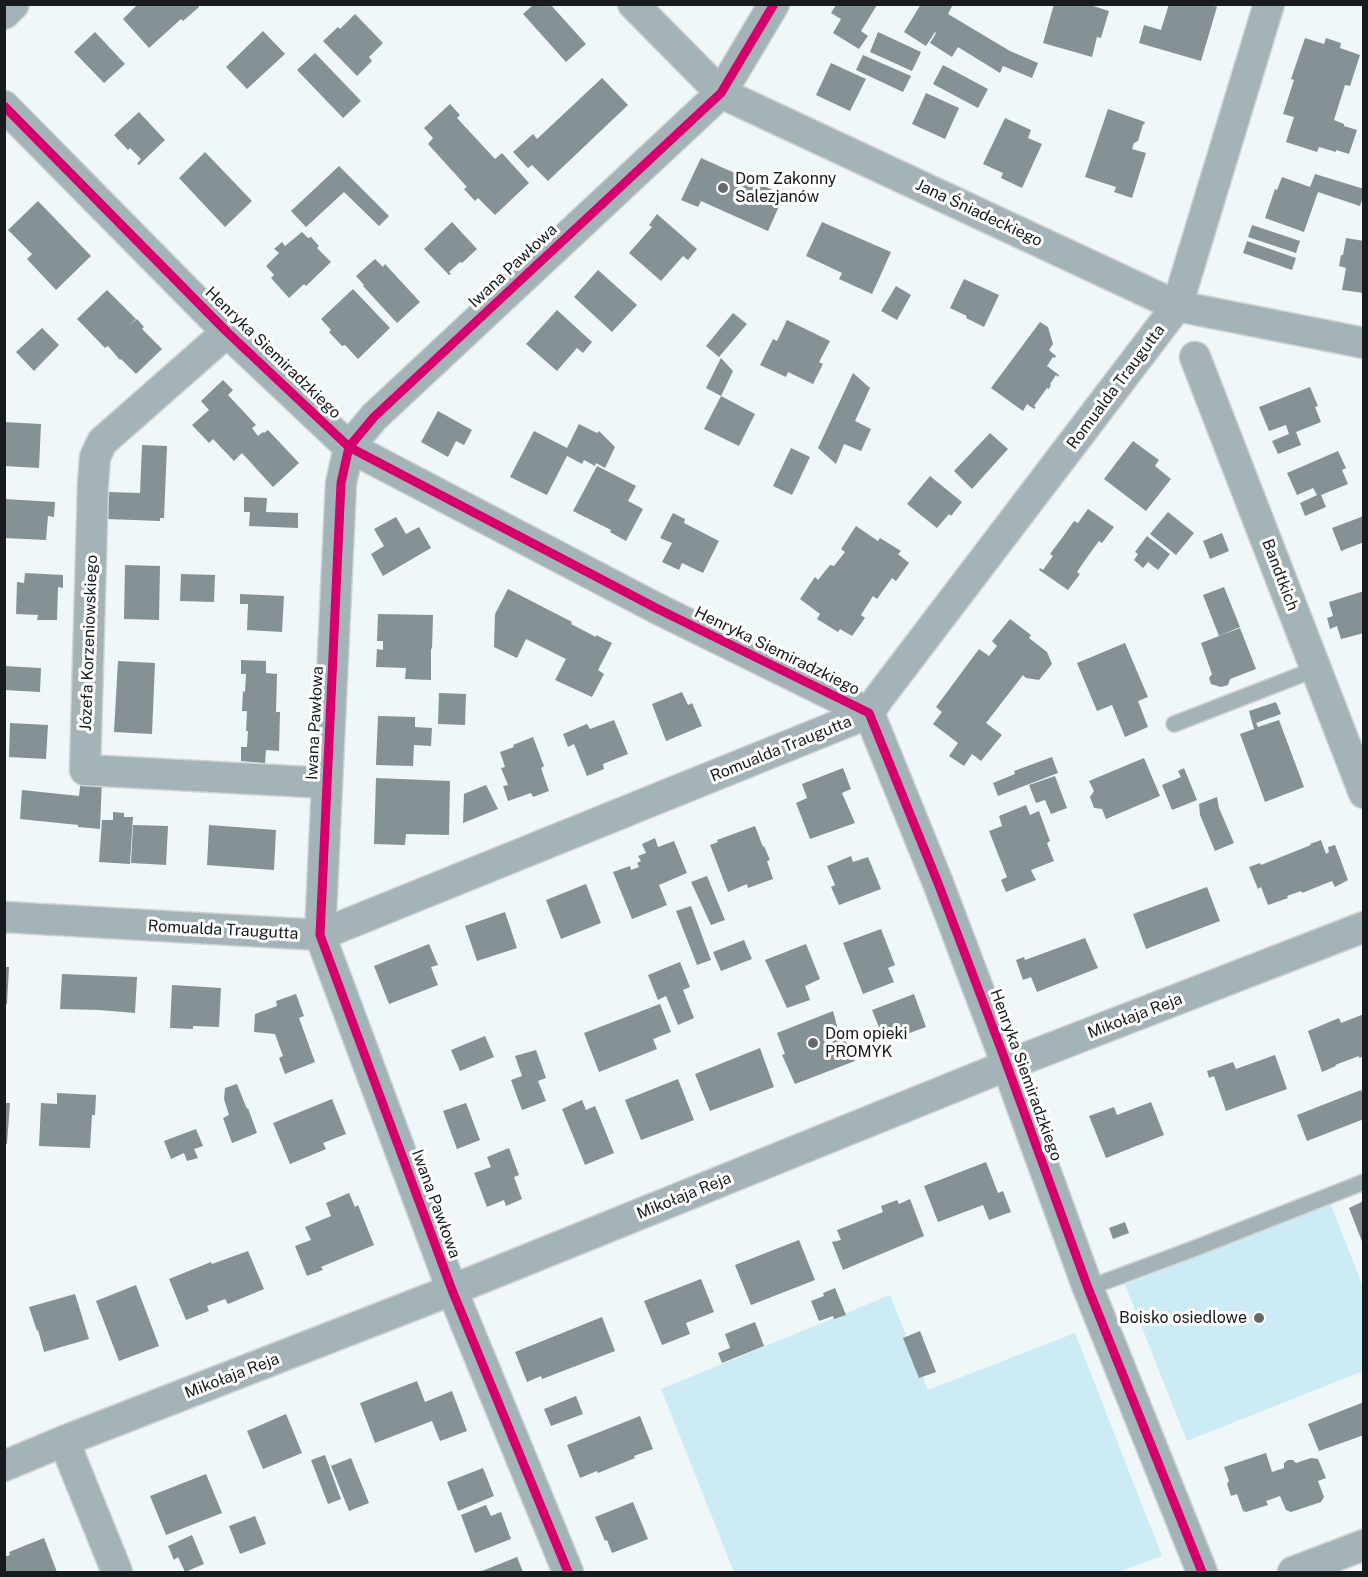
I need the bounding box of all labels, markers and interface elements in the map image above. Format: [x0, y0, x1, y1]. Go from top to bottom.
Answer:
place label: Dom Zakonny Salezjanów [735, 169, 836, 207]
street label: Jana Śniadeckiego [913, 175, 1045, 251]
marker: Dom Zakonny Salezjanów [716, 181, 730, 195]
street label: Iwana Pawłowa [465, 220, 561, 312]
street label: Henryka Siemiradzkiego [201, 283, 345, 423]
street label: Romualda Traugutta [1063, 321, 1169, 453]
street label: Bandtkich [1258, 536, 1302, 614]
street label: Józefa Korzeniowskiego [76, 555, 102, 731]
street label: Henryka Siemiradzkiego [691, 603, 863, 699]
street label: Iwana Pawłowa [302, 666, 328, 780]
street label: Romualda Traugutta [707, 712, 855, 786]
street label: Romualda Traugutta [147, 916, 299, 944]
street label: Henryka Siemiradzkiego [986, 987, 1066, 1163]
street label: Mikołaja Reja [1085, 989, 1185, 1043]
place label: Dom opieki PROMYK [825, 1024, 907, 1062]
marker: Dom opieki PROMYK [806, 1036, 820, 1050]
street label: Iwana Pawłowa [407, 1147, 465, 1261]
street label: Mikołaja Reja [634, 1168, 734, 1224]
place label: Boisko osiedlowe [1119, 1308, 1247, 1328]
marker: Boisko osiedlowe [1252, 1311, 1266, 1325]
street label: Mikołaja Reja [182, 1349, 282, 1403]

